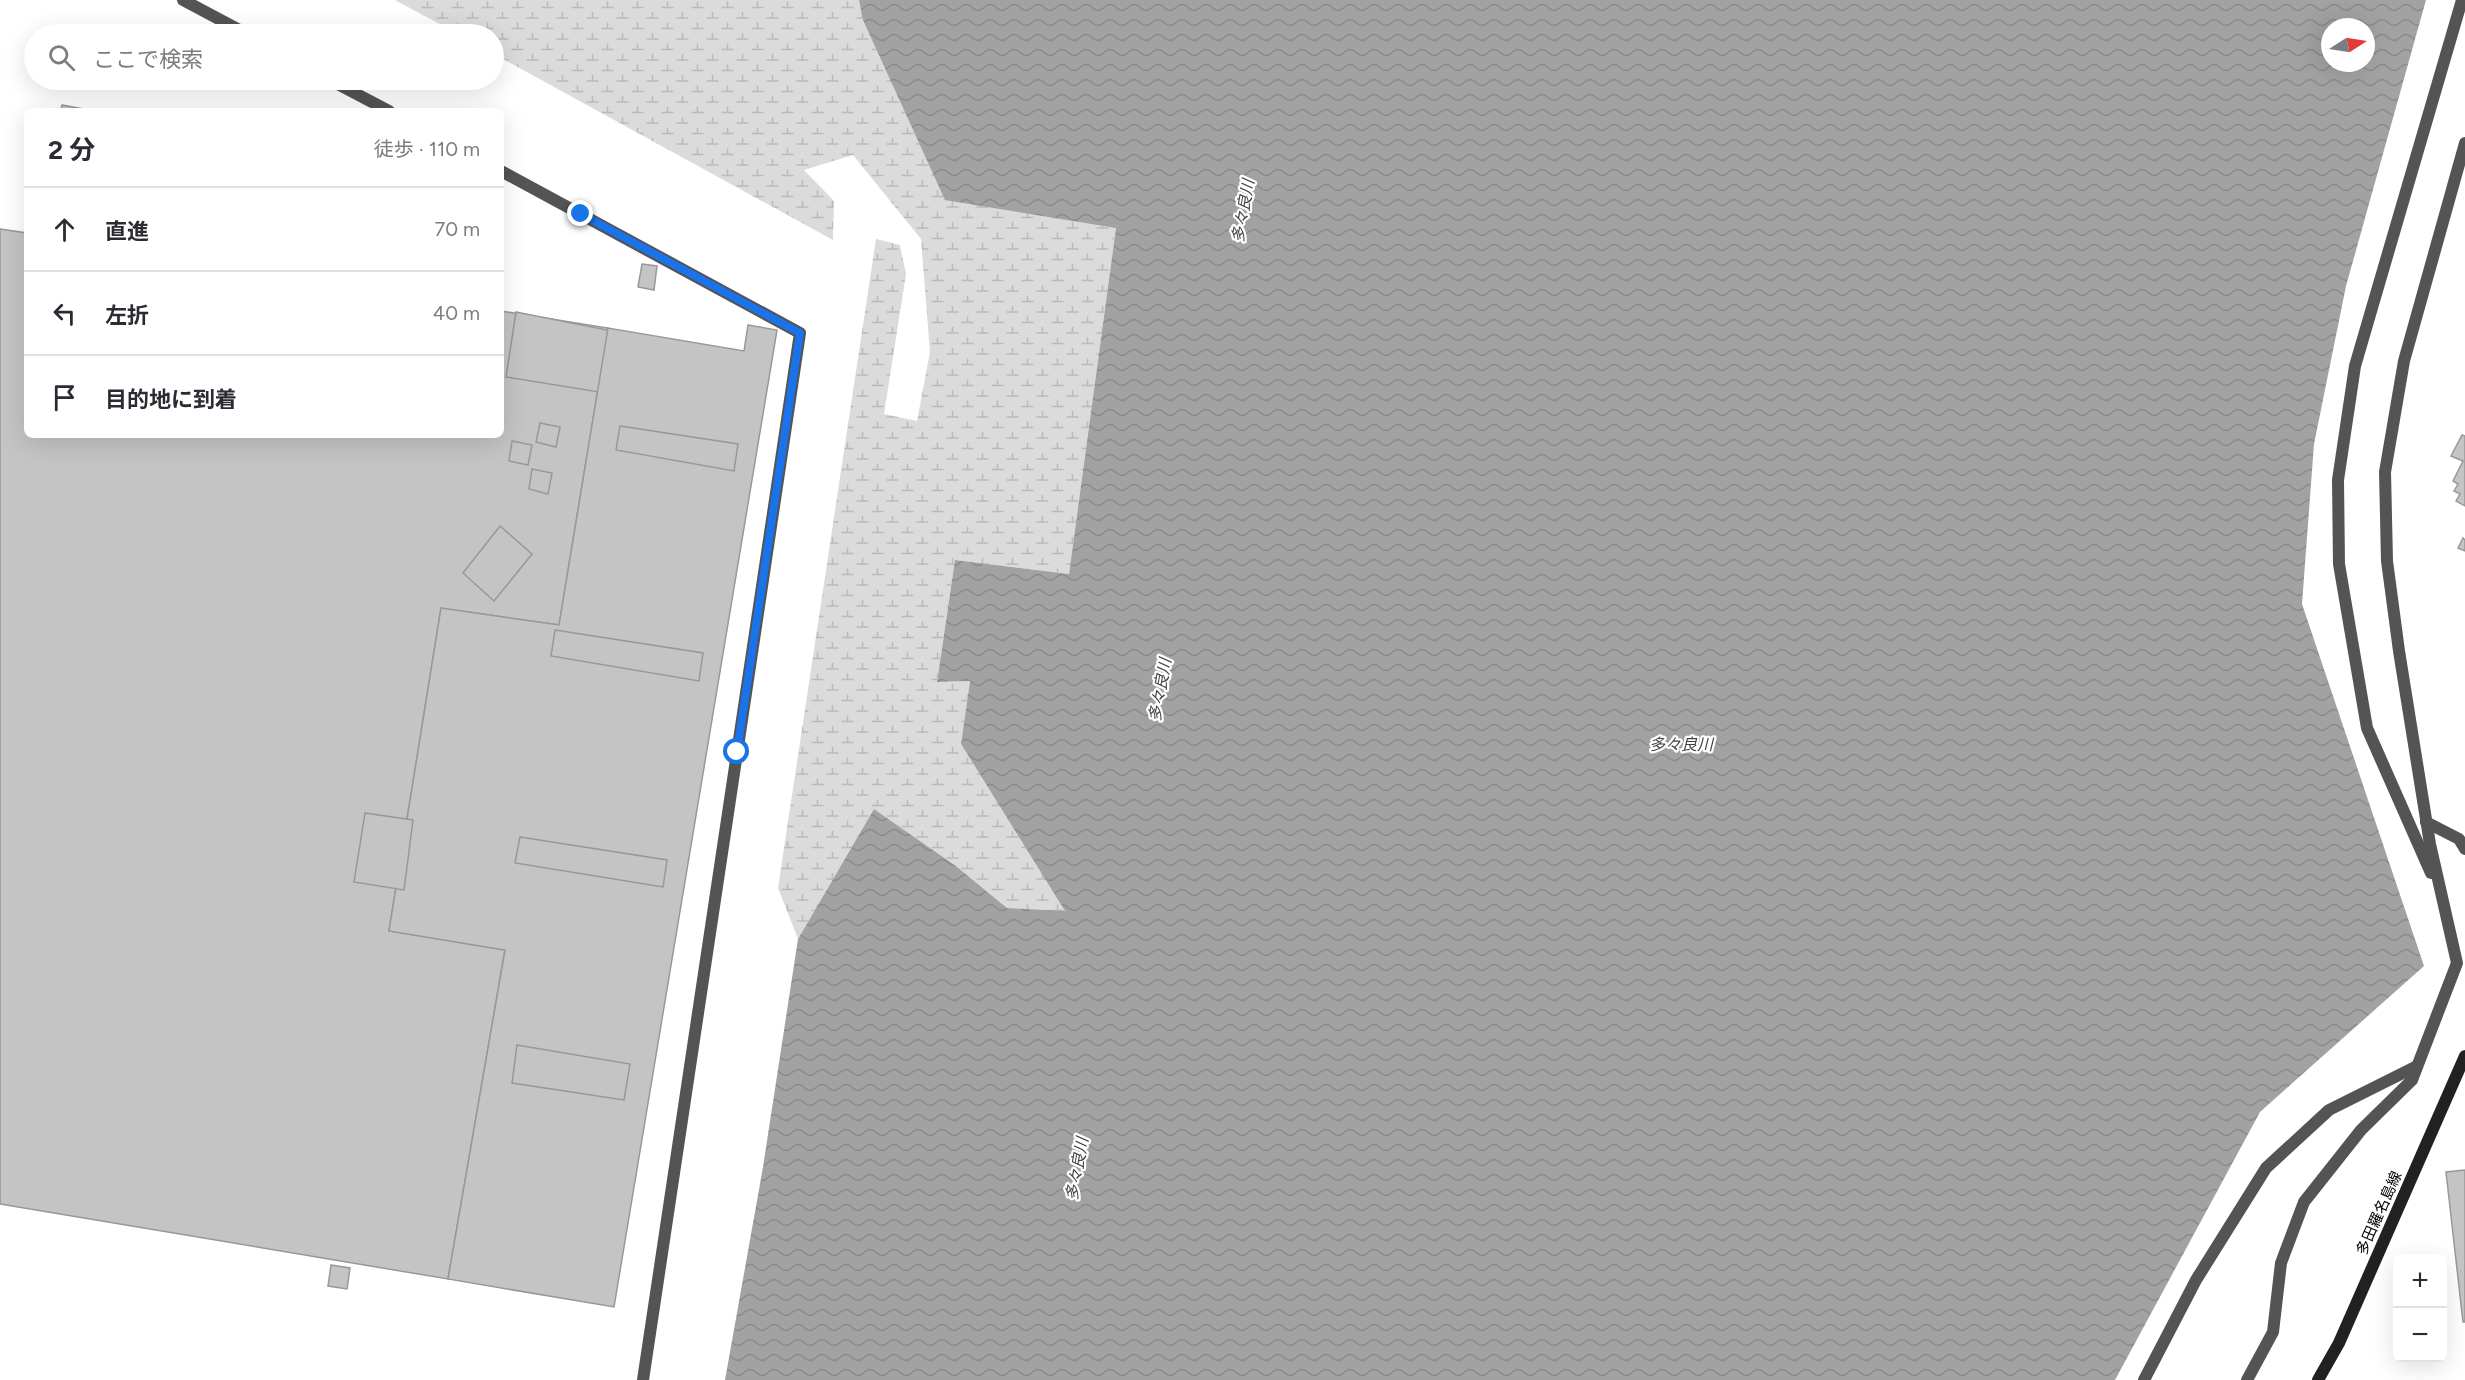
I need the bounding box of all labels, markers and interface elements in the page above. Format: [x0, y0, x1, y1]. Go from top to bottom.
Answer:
north arrow [2321, 18, 2375, 72]
search box [24, 24, 504, 90]
icon: search [45, 41, 78, 74]
text: ここで検索 [93, 46, 203, 73]
text: 2 分 [48, 134, 95, 166]
text: 徒歩 · 110 m [374, 137, 480, 161]
water label: 多々良川 [1228, 176, 1258, 244]
route end [567, 200, 593, 226]
icon: ahead [48, 213, 81, 246]
text: 70 m [434, 217, 480, 241]
text: 直進 [105, 218, 149, 245]
icon: left [48, 297, 81, 330]
text: 40 m [433, 301, 480, 325]
text: 左折 [105, 302, 149, 329]
icon: arrive [48, 381, 81, 414]
text: 目的地に到着 [105, 386, 237, 413]
water label: 多々良川 [1145, 655, 1175, 723]
water label: 多々良川 [1649, 735, 1715, 754]
route start [723, 738, 749, 764]
water label: 多々良川 [1062, 1134, 1092, 1202]
street label: 多田羅名島線 [2352, 1168, 2406, 1258]
map controls [2393, 1254, 2447, 1362]
button: + [2393, 1254, 2447, 1308]
button: − [2393, 1308, 2447, 1362]

